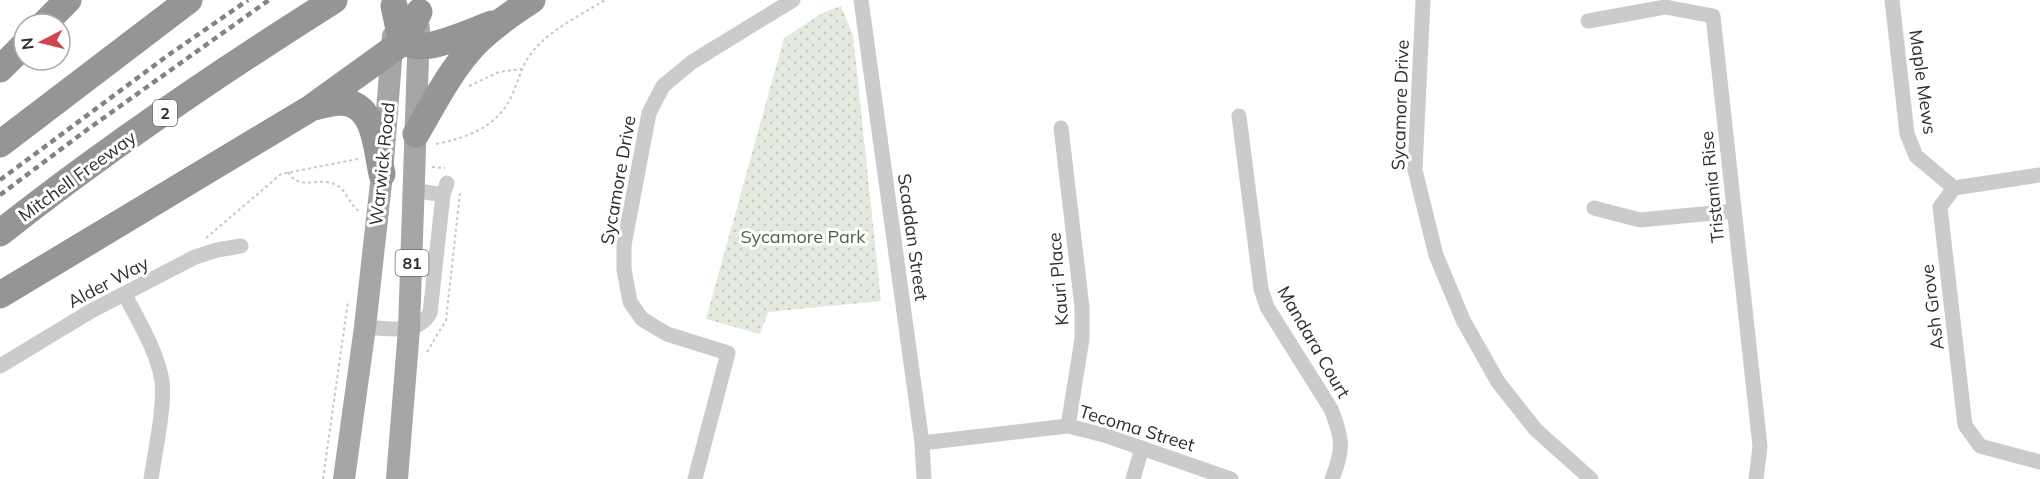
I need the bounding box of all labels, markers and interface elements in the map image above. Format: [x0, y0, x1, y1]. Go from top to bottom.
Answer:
north arrow [12, 12, 72, 72]
street label: Maple Mews [1904, 28, 1942, 136]
text: N [16, 37, 38, 51]
street label: Sycamore Drive [1386, 39, 1414, 171]
road number: 2 [153, 100, 177, 126]
street label: Warwick Road [364, 101, 400, 227]
street label: Sycamore Drive [595, 114, 641, 246]
street label: Mitchell Freeway [14, 125, 141, 226]
street label: Tristania Rise [1695, 130, 1729, 244]
street label: Scaddan Street [893, 172, 933, 302]
park label: Sycamore Park [740, 225, 866, 248]
street label: Kauri Place [1042, 231, 1074, 327]
road number: 81 [396, 250, 428, 276]
street label: Alder Way [63, 251, 153, 313]
street label: Ash Grove [1915, 263, 1949, 351]
street label: Mandara Court [1273, 282, 1355, 402]
street label: Tecoma Street [1077, 400, 1197, 456]

